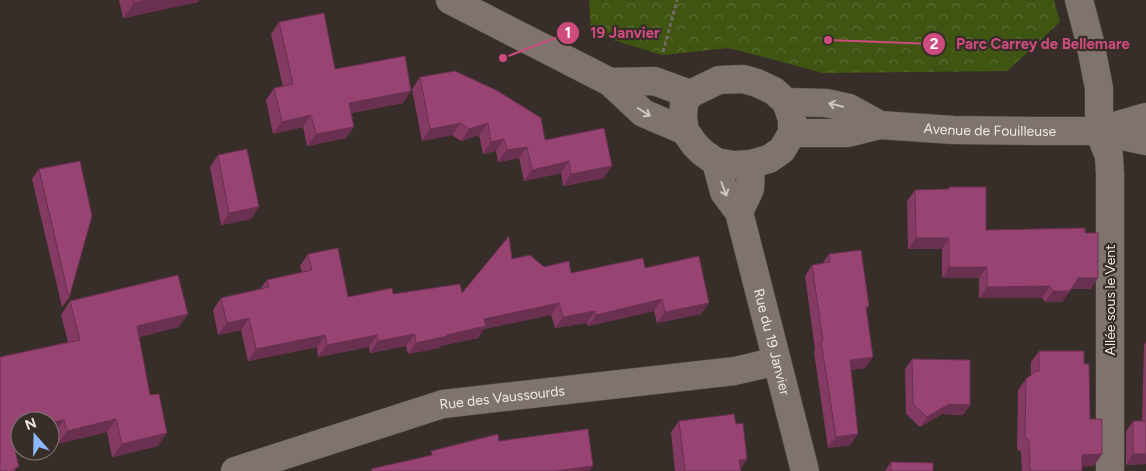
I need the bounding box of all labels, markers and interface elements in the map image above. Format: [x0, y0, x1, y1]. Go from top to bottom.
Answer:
callout: 19 Janvier [555, 18, 670, 48]
text: 1 [565, 24, 571, 42]
text: 19 Janvier [590, 24, 660, 42]
callout: Parc Carrey de Bellemare [921, 29, 1140, 59]
text: 2 [930, 35, 939, 53]
text: Parc Carrey de Bellemare [956, 35, 1131, 53]
one-way arrow [828, 100, 844, 109]
one-way arrow [637, 107, 651, 117]
street label: Avenue de Fouilleuse [923, 120, 1057, 140]
one-way arrow [720, 181, 729, 196]
street label: Allée sous le Vent [1102, 245, 1119, 355]
street label: Rue du 19 Janvier [750, 287, 793, 397]
street label: Rue des Vaussourds [439, 382, 566, 413]
north arrow [10, 411, 60, 461]
text: N [23, 414, 39, 434]

